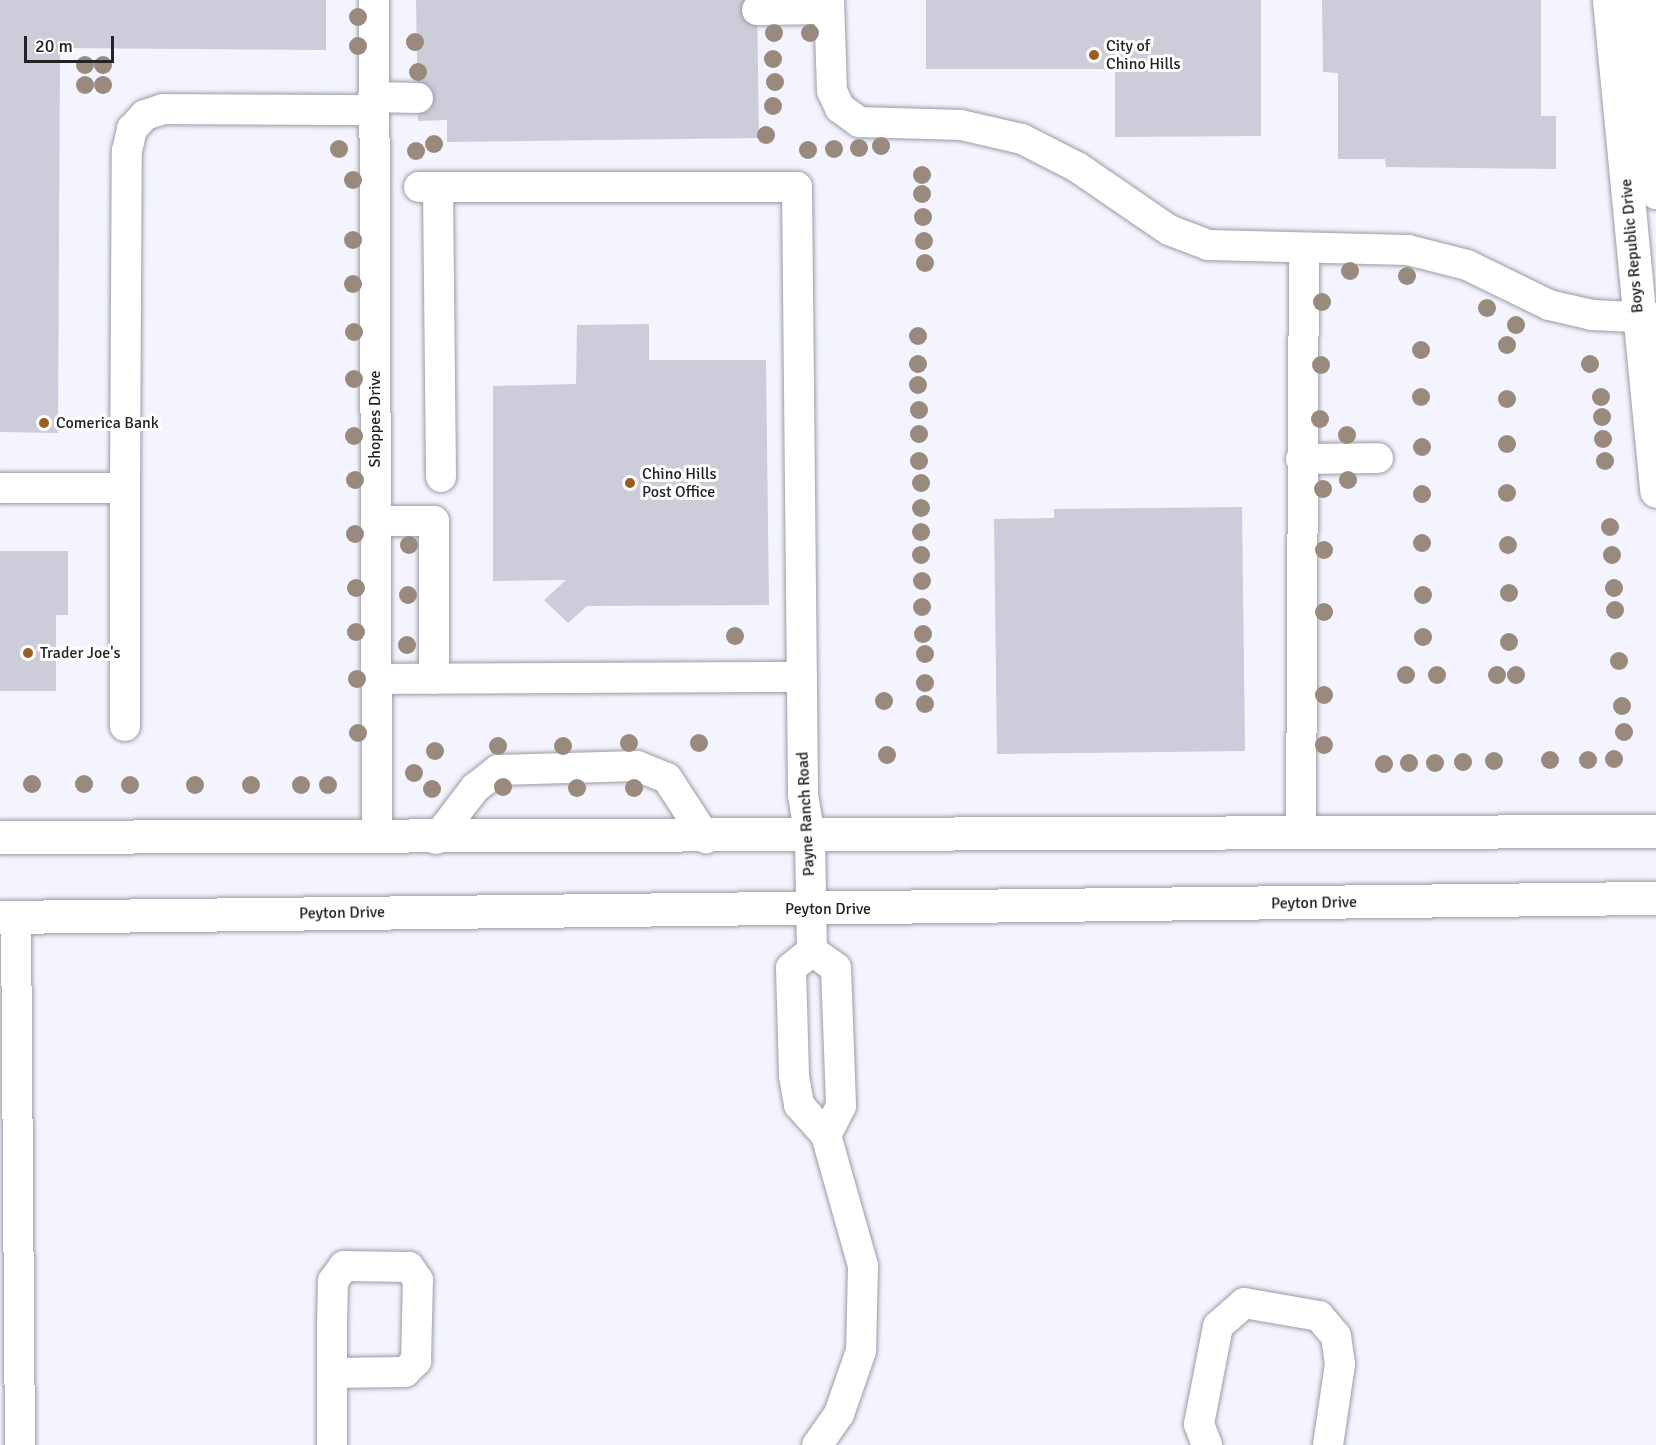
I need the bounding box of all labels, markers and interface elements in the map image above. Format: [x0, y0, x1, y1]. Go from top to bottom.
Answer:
scale bar [27, 24, 117, 62]
text: 20 m [35, 35, 73, 57]
place label: City of Chino Hills [1106, 36, 1181, 74]
marker: City of Chino Hills [1087, 48, 1101, 62]
street label: Boys Republic Drive [1617, 178, 1647, 314]
street label: Shoppes Drive [365, 370, 385, 468]
place label: Comerica Bank [56, 413, 159, 433]
marker: Comerica Bank [37, 416, 51, 430]
place label: Chino Hills Post Office [642, 464, 717, 502]
marker: Chino Hills Post Office [623, 476, 637, 490]
place label: Trader Joe's [40, 643, 121, 663]
marker: Trader Joe's [21, 646, 35, 660]
street label: Payne Ranch Road [793, 751, 819, 877]
street label: Peyton Drive [1271, 893, 1357, 913]
street label: Peyton Drive [785, 899, 871, 919]
street label: Peyton Drive [299, 903, 385, 923]

